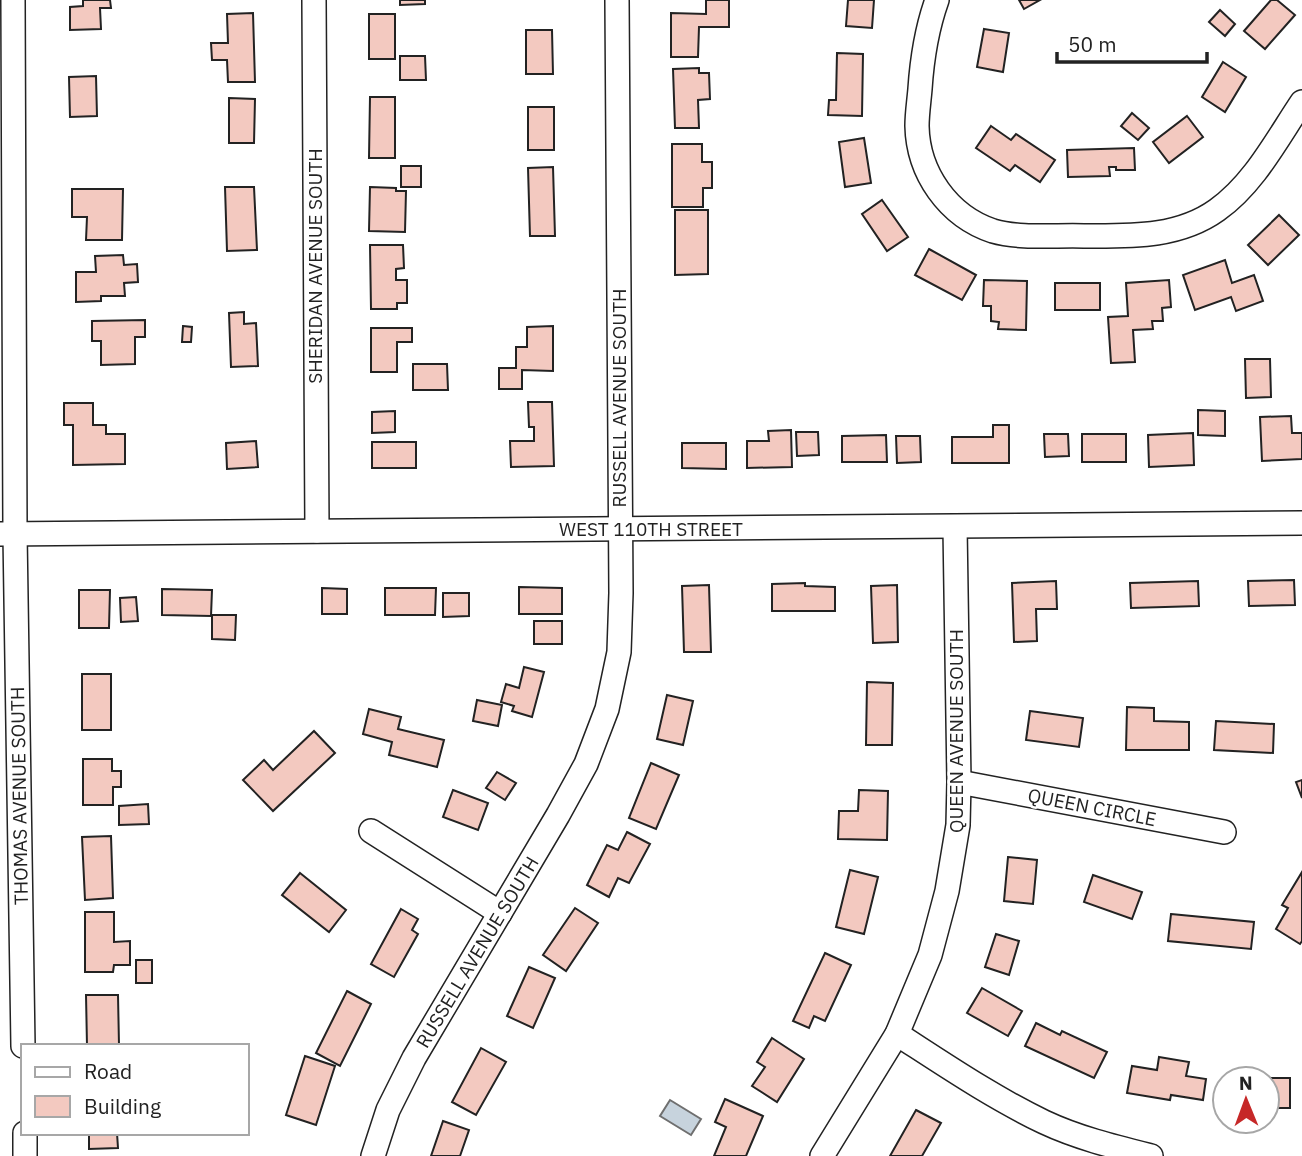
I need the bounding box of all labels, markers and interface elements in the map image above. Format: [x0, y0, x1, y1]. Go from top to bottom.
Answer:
scale bar [1057, 21, 1208, 65]
text: 50 m [1068, 30, 1117, 58]
street label: SHERIDAN AVENUE SOUTH [303, 148, 327, 384]
street label: RUSSELL AVENUE SOUTH [607, 289, 631, 507]
street label: WEST 110TH STREET [559, 517, 743, 541]
street label: QUEEN AVENUE SOUTH [944, 629, 968, 833]
street label: THOMAS AVENUE SOUTH [5, 687, 33, 905]
street label: QUEEN CIRCLE [1026, 783, 1158, 831]
street label: RUSSELL AVENUE SOUTH [410, 852, 544, 1052]
legend [21, 1044, 248, 1135]
text: Road [84, 1057, 132, 1085]
north arrow [1211, 1065, 1281, 1135]
text: N [1239, 1071, 1253, 1095]
text: Building [84, 1092, 161, 1120]

